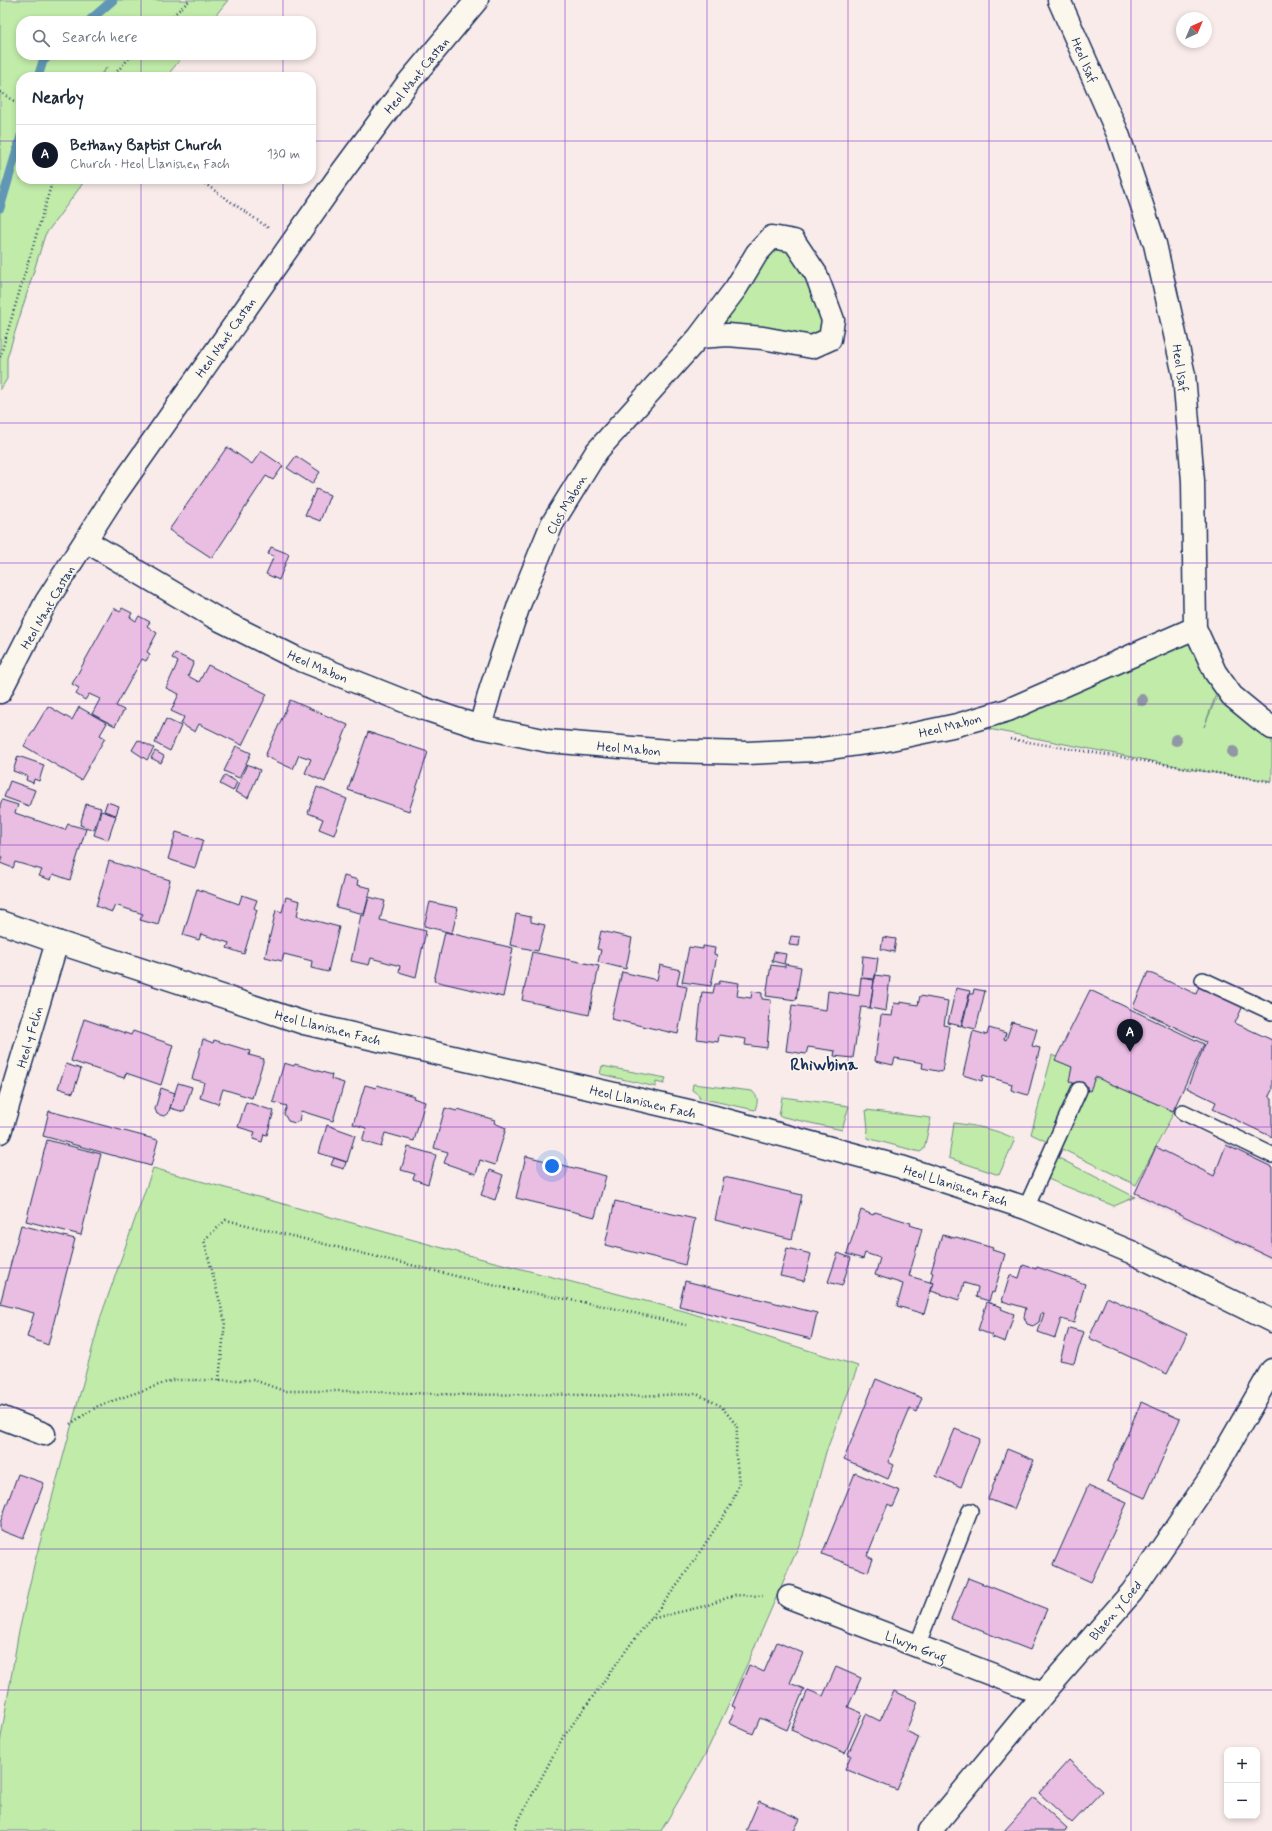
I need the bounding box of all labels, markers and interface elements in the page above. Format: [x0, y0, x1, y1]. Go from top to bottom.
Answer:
north arrow [1176, 12, 1212, 48]
search box [16, 16, 316, 60]
icon: search [30, 27, 52, 49]
text: Search here [62, 28, 138, 48]
street label: Heol Nant Castan [381, 34, 453, 118]
street label: Heol Isaf [1066, 35, 1101, 86]
text: Nearby [32, 87, 84, 109]
text: Bethany Baptist Church [70, 136, 222, 156]
text: A [41, 146, 49, 163]
text: 130 m [267, 146, 300, 163]
text: Church · Heol Llanishen Fach [70, 156, 230, 173]
street label: Heol Nant Castan [192, 294, 260, 381]
street label: Heol Isaf [1167, 343, 1192, 394]
street label: Clos Mabon [543, 471, 591, 538]
street label: Heol Nant Castan [17, 563, 79, 653]
street label: Heol Mabon [285, 647, 350, 688]
street label: Heol Mabon [917, 710, 984, 742]
street label: Heol Mabon [596, 738, 662, 761]
street label: Heol y Felin [14, 1005, 47, 1070]
street label: Heol Llanishen Fach [273, 1007, 383, 1050]
pin: A [1117, 1019, 1143, 1052]
district label: Rhiwbina [790, 1054, 859, 1076]
street label: Heol Llanishen Fach [588, 1082, 698, 1123]
your location [542, 1156, 562, 1176]
street label: Heol Llanishen Fach [901, 1162, 1010, 1211]
street label: Blaen y Coed [1086, 1578, 1146, 1644]
street label: Llwyn Grug [881, 1628, 949, 1669]
map controls [1224, 1747, 1260, 1819]
button: + [1224, 1747, 1260, 1783]
button: − [1224, 1783, 1260, 1819]

